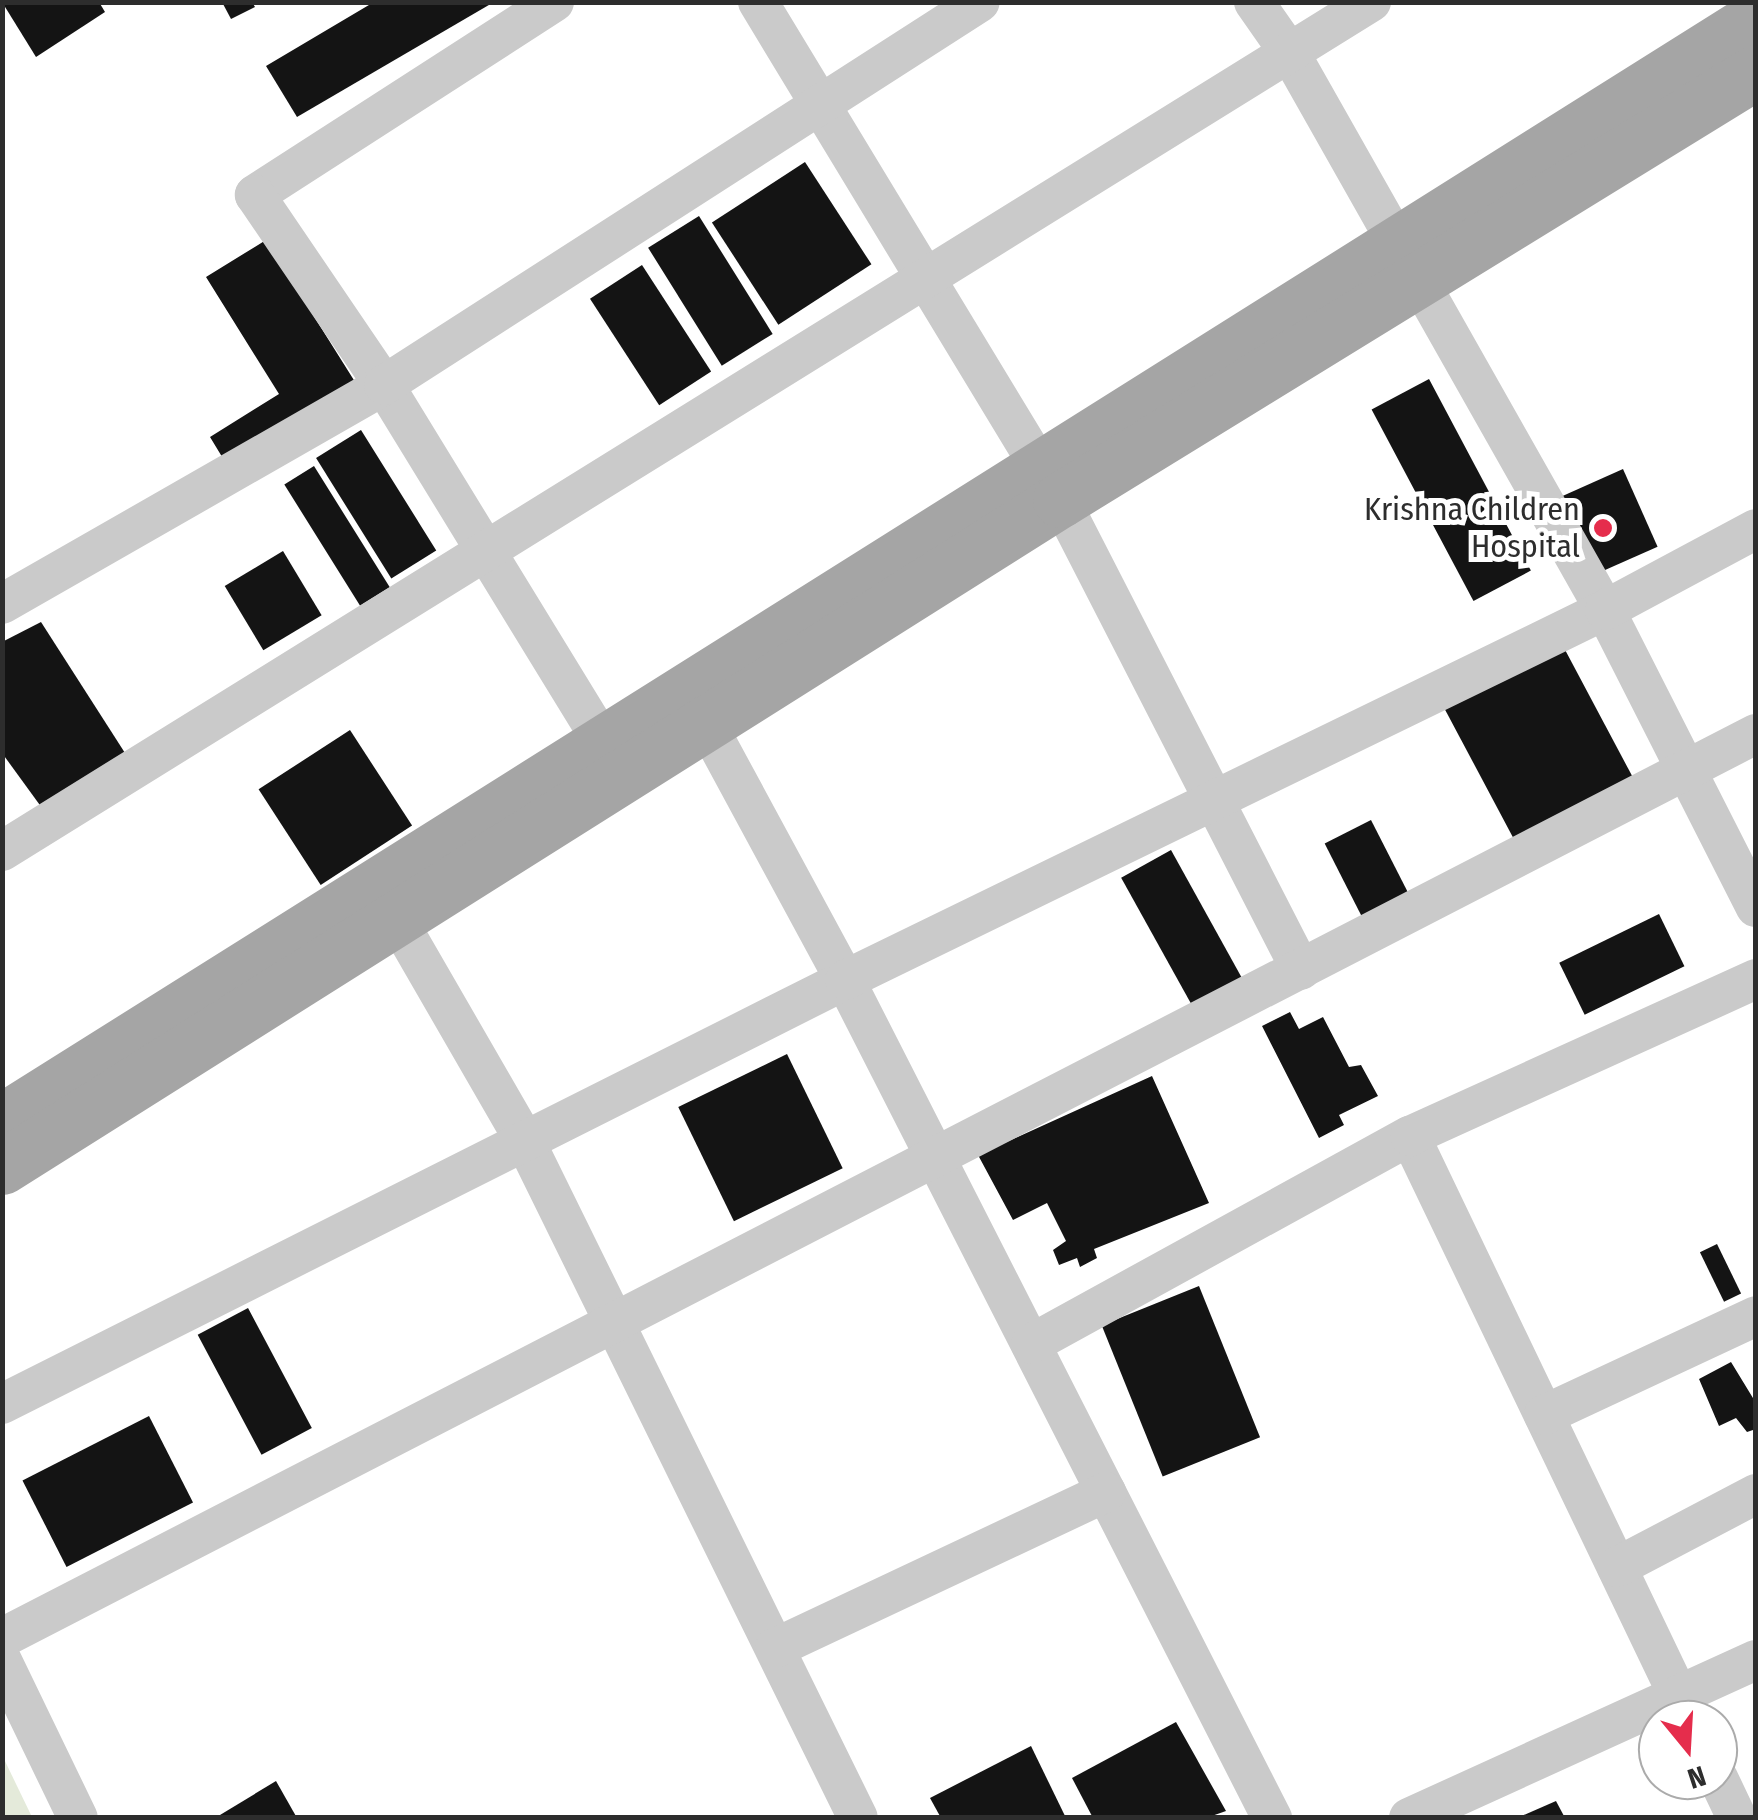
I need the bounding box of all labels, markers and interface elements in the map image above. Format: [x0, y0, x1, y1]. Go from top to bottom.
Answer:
place label: Krishna Children Hospital [1364, 491, 1580, 566]
marker: Krishna Children Hospital [1590, 515, 1616, 541]
north arrow [1638, 1700, 1738, 1800]
text: N [1684, 1759, 1710, 1795]

